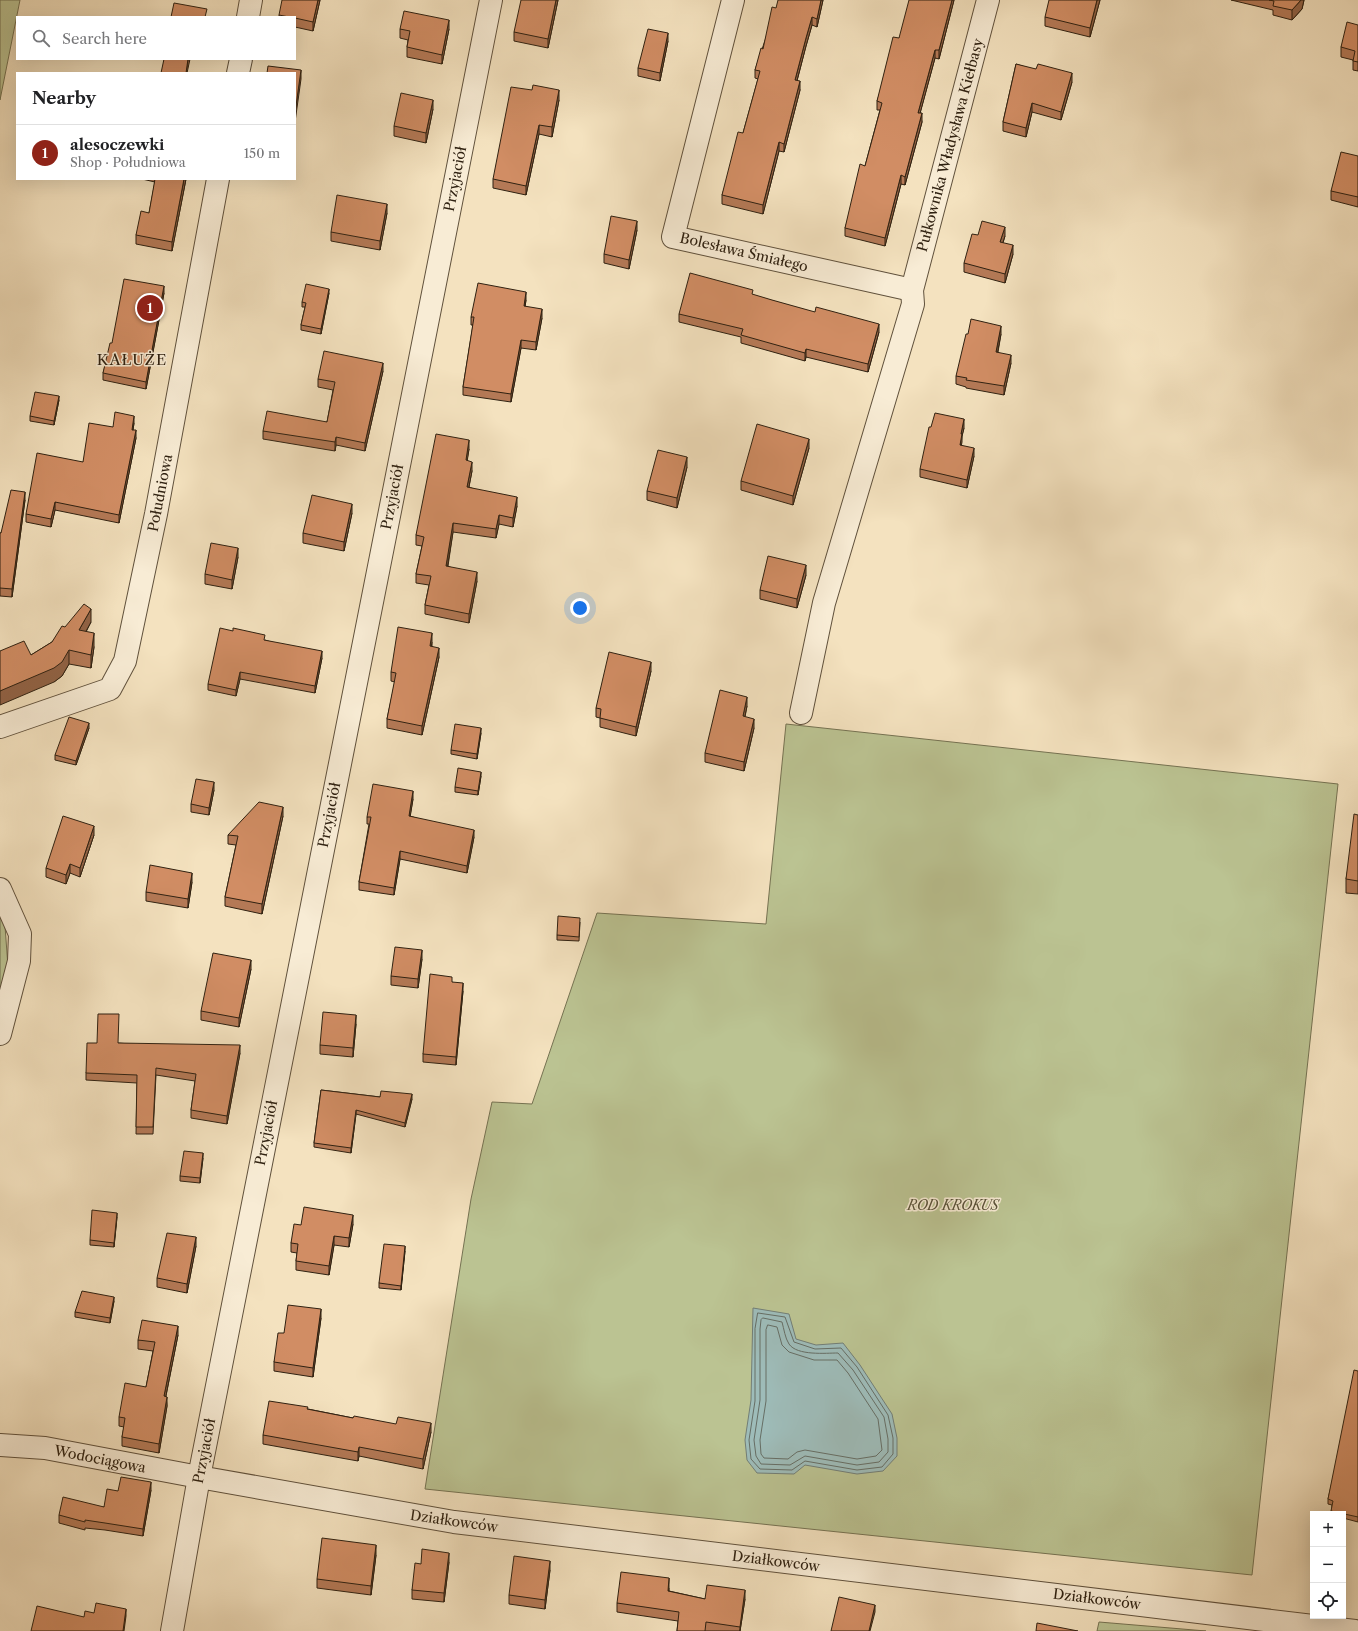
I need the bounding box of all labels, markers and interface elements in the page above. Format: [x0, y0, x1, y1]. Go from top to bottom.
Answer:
search box [16, 16, 296, 60]
icon: search [30, 27, 52, 49]
text: Search here [62, 29, 147, 48]
street label: Pułkownika Władysława Kiełbasy [913, 36, 987, 254]
text: Nearby [32, 88, 96, 108]
text: alesoczewki [70, 135, 164, 154]
street label: Przyjaciół [440, 144, 470, 213]
text: 1 [42, 145, 48, 161]
text: 150 m [244, 145, 280, 161]
text: Shop · Południowa [70, 154, 186, 170]
street label: Bolesława Śmiałego [678, 228, 810, 275]
pin: 1 [137, 293, 163, 323]
district label: KAŁUŻE [97, 350, 167, 369]
street label: Południowa [144, 452, 176, 533]
street label: Przyjaciół [377, 462, 407, 531]
your location [570, 598, 590, 618]
street label: Przyjaciół [314, 780, 344, 849]
street label: Przyjaciół [251, 1098, 281, 1167]
park label: ROD KROKUS [906, 1196, 1001, 1214]
street label: Przyjaciół [189, 1416, 219, 1485]
street label: Wodociągowa [52, 1441, 148, 1477]
street label: Działkowców [409, 1506, 499, 1536]
map controls [1310, 1511, 1346, 1619]
button: + [1310, 1511, 1346, 1547]
street label: Działkowców [731, 1547, 821, 1575]
button: − [1310, 1547, 1346, 1583]
button: locate [1310, 1583, 1346, 1619]
street label: Działkowców [1052, 1585, 1142, 1613]

